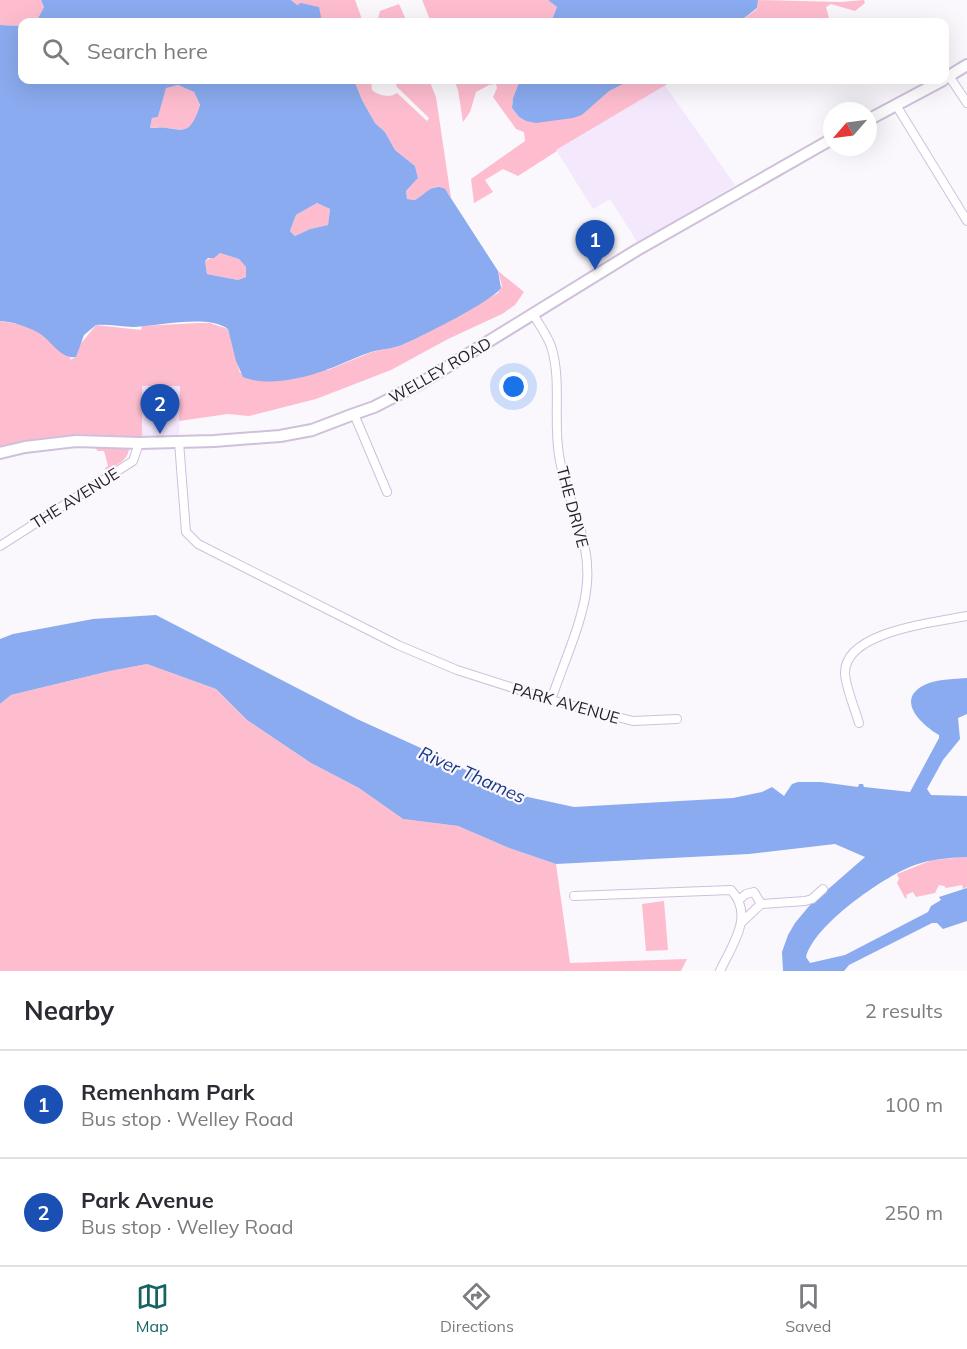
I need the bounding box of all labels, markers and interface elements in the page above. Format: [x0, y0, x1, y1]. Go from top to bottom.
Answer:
search box [18, 18, 949, 84]
icon: search [39, 35, 72, 68]
text: Search here [87, 37, 208, 65]
north arrow [823, 102, 877, 156]
pin: 1 [576, 220, 614, 270]
street label: WELLEY ROAD [385, 333, 495, 407]
your location [499, 372, 528, 401]
pin: 2 [140, 384, 180, 434]
street label: THE AVENUE [27, 463, 123, 533]
street label: THE DRIVE [553, 464, 593, 550]
street label: PARK AVENUE [510, 678, 622, 728]
water label: River Thames [415, 741, 529, 808]
text: Nearby [24, 994, 114, 1027]
text: 2 results [865, 998, 943, 1023]
text: Remenham Park [81, 1078, 255, 1106]
text: 1 [38, 1092, 50, 1117]
text: 100 m [884, 1092, 943, 1117]
text: Bus stop · Welley Road [81, 1106, 294, 1131]
text: Park Avenue [81, 1186, 214, 1214]
text: 2 [38, 1200, 50, 1225]
text: 250 m [884, 1200, 943, 1225]
text: Bus stop · Welley Road [81, 1214, 294, 1239]
tab: Map [136, 1280, 169, 1336]
tab: Directions [440, 1280, 514, 1336]
tab: Saved [785, 1280, 831, 1336]

